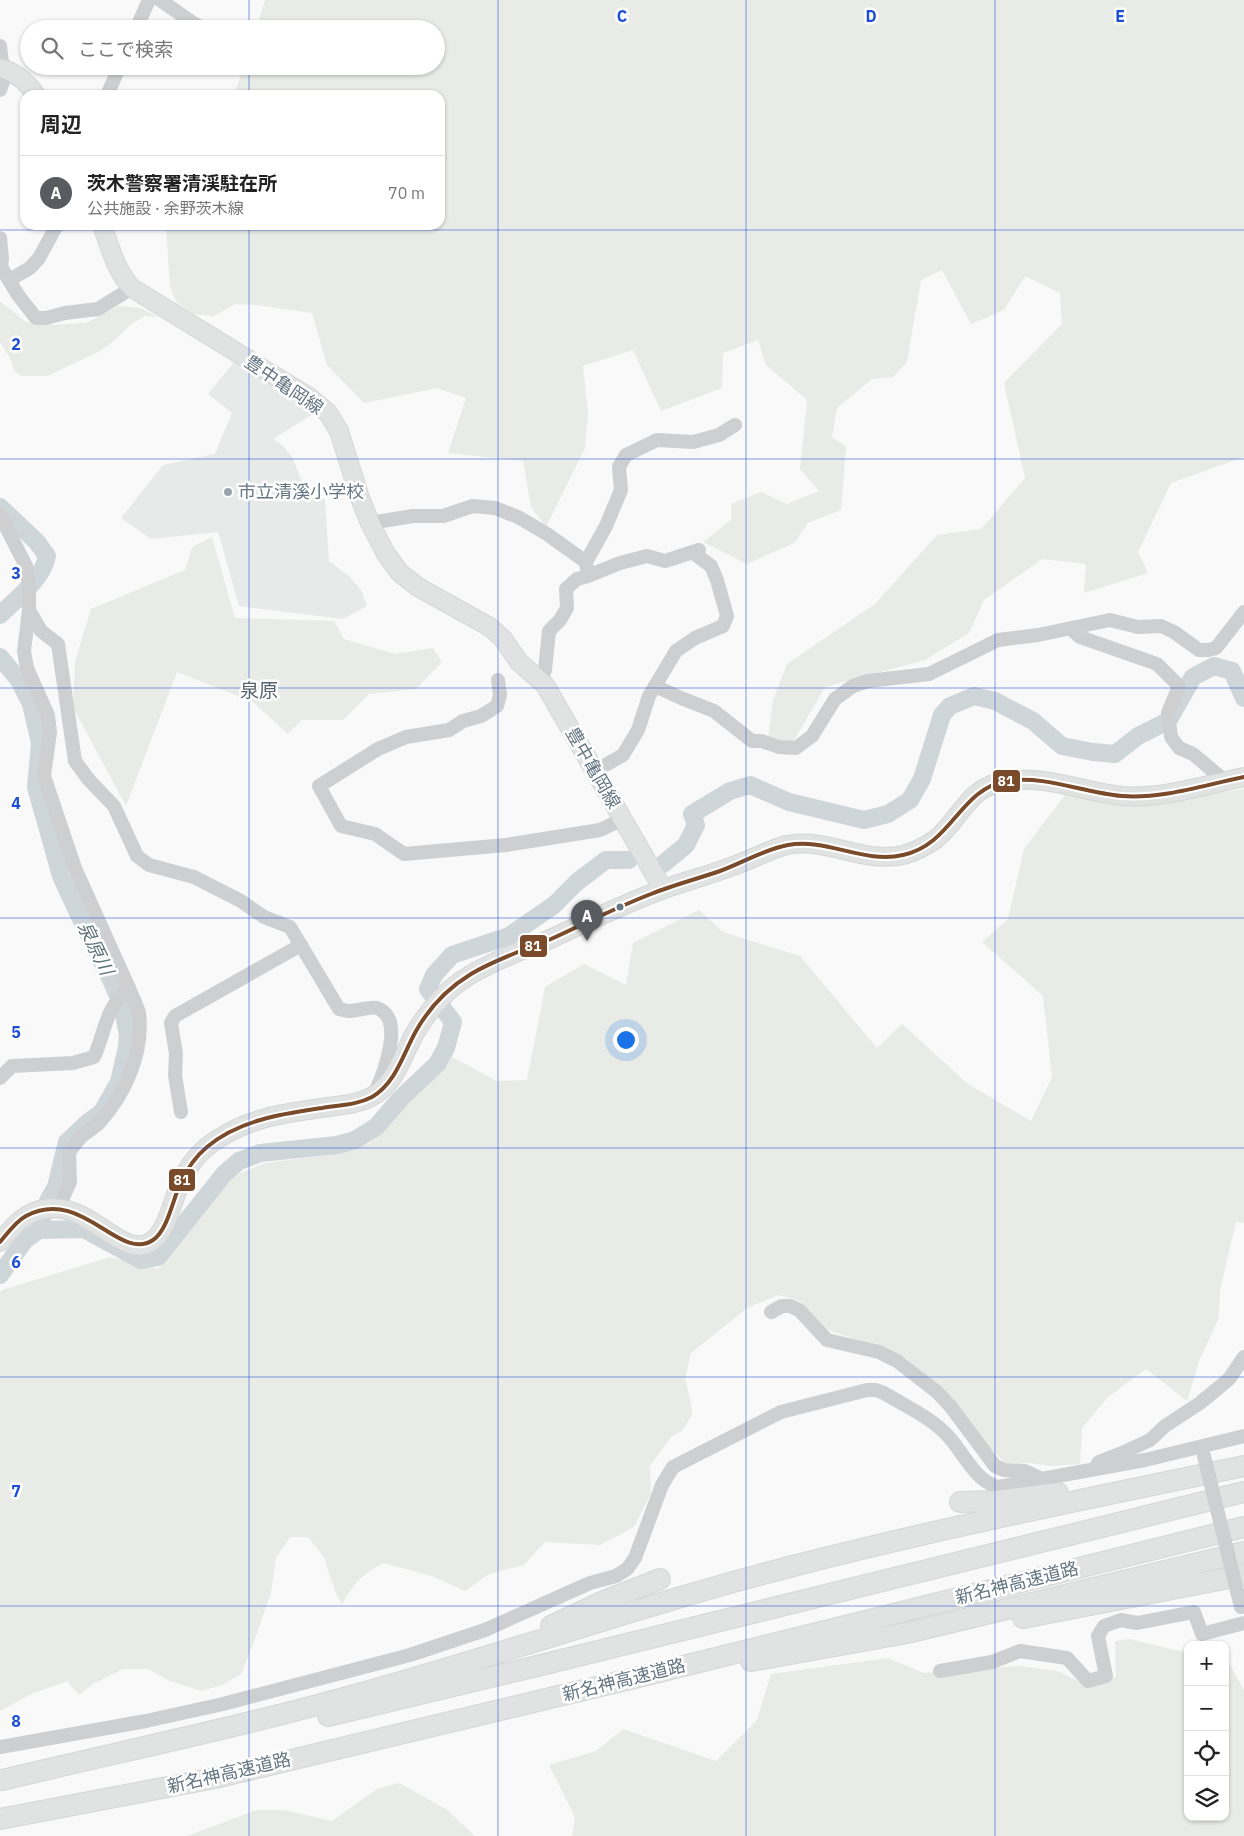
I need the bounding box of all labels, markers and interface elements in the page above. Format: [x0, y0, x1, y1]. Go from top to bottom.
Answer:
text: C [617, 6, 627, 26]
text: D [865, 6, 877, 26]
text: E [1115, 6, 1125, 26]
search box [20, 20, 445, 75]
icon: search [38, 34, 66, 62]
text: ここで検索 [78, 37, 173, 61]
text: 周辺 [40, 110, 82, 138]
text: 茨木警察署清渓駐在所 [87, 171, 277, 195]
text: A [51, 183, 61, 203]
text: 70 m [388, 183, 425, 203]
text: 公共施設 · 余野茨木線 [87, 198, 244, 218]
text: 2 [11, 334, 21, 354]
street label: 豊中亀岡線 [241, 350, 328, 419]
place label: 市立清溪小学校 [238, 480, 364, 503]
marker: 市立清溪小学校 [222, 486, 234, 498]
text: 3 [11, 563, 21, 583]
district label: 泉原 [240, 678, 278, 702]
street label: 豊中亀岡線 [561, 723, 626, 812]
line badge: 81 [992, 769, 1021, 793]
text: 81 [998, 772, 1015, 790]
text: 4 [11, 793, 21, 813]
pin: A [571, 900, 603, 941]
unlabelled marker [615, 902, 625, 912]
water label: 泉原川 [73, 917, 120, 981]
line badge: 81 [519, 934, 548, 958]
text: 81 [525, 937, 542, 955]
text: 5 [11, 1022, 21, 1042]
your location [613, 1027, 639, 1053]
line badge: 81 [168, 1168, 196, 1192]
text: 81 [174, 1171, 191, 1189]
text: 6 [11, 1252, 21, 1272]
text: 7 [11, 1481, 21, 1501]
street label: 新名神高速道路 [953, 1556, 1081, 1609]
map controls [1184, 1641, 1229, 1821]
button: + [1184, 1641, 1229, 1686]
street label: 新名神高速道路 [560, 1653, 688, 1706]
button: − [1184, 1686, 1229, 1731]
text: 8 [11, 1711, 21, 1731]
button: locate [1184, 1731, 1229, 1776]
street label: 新名神高速道路 [165, 1747, 293, 1798]
button: layers [1184, 1776, 1229, 1821]

